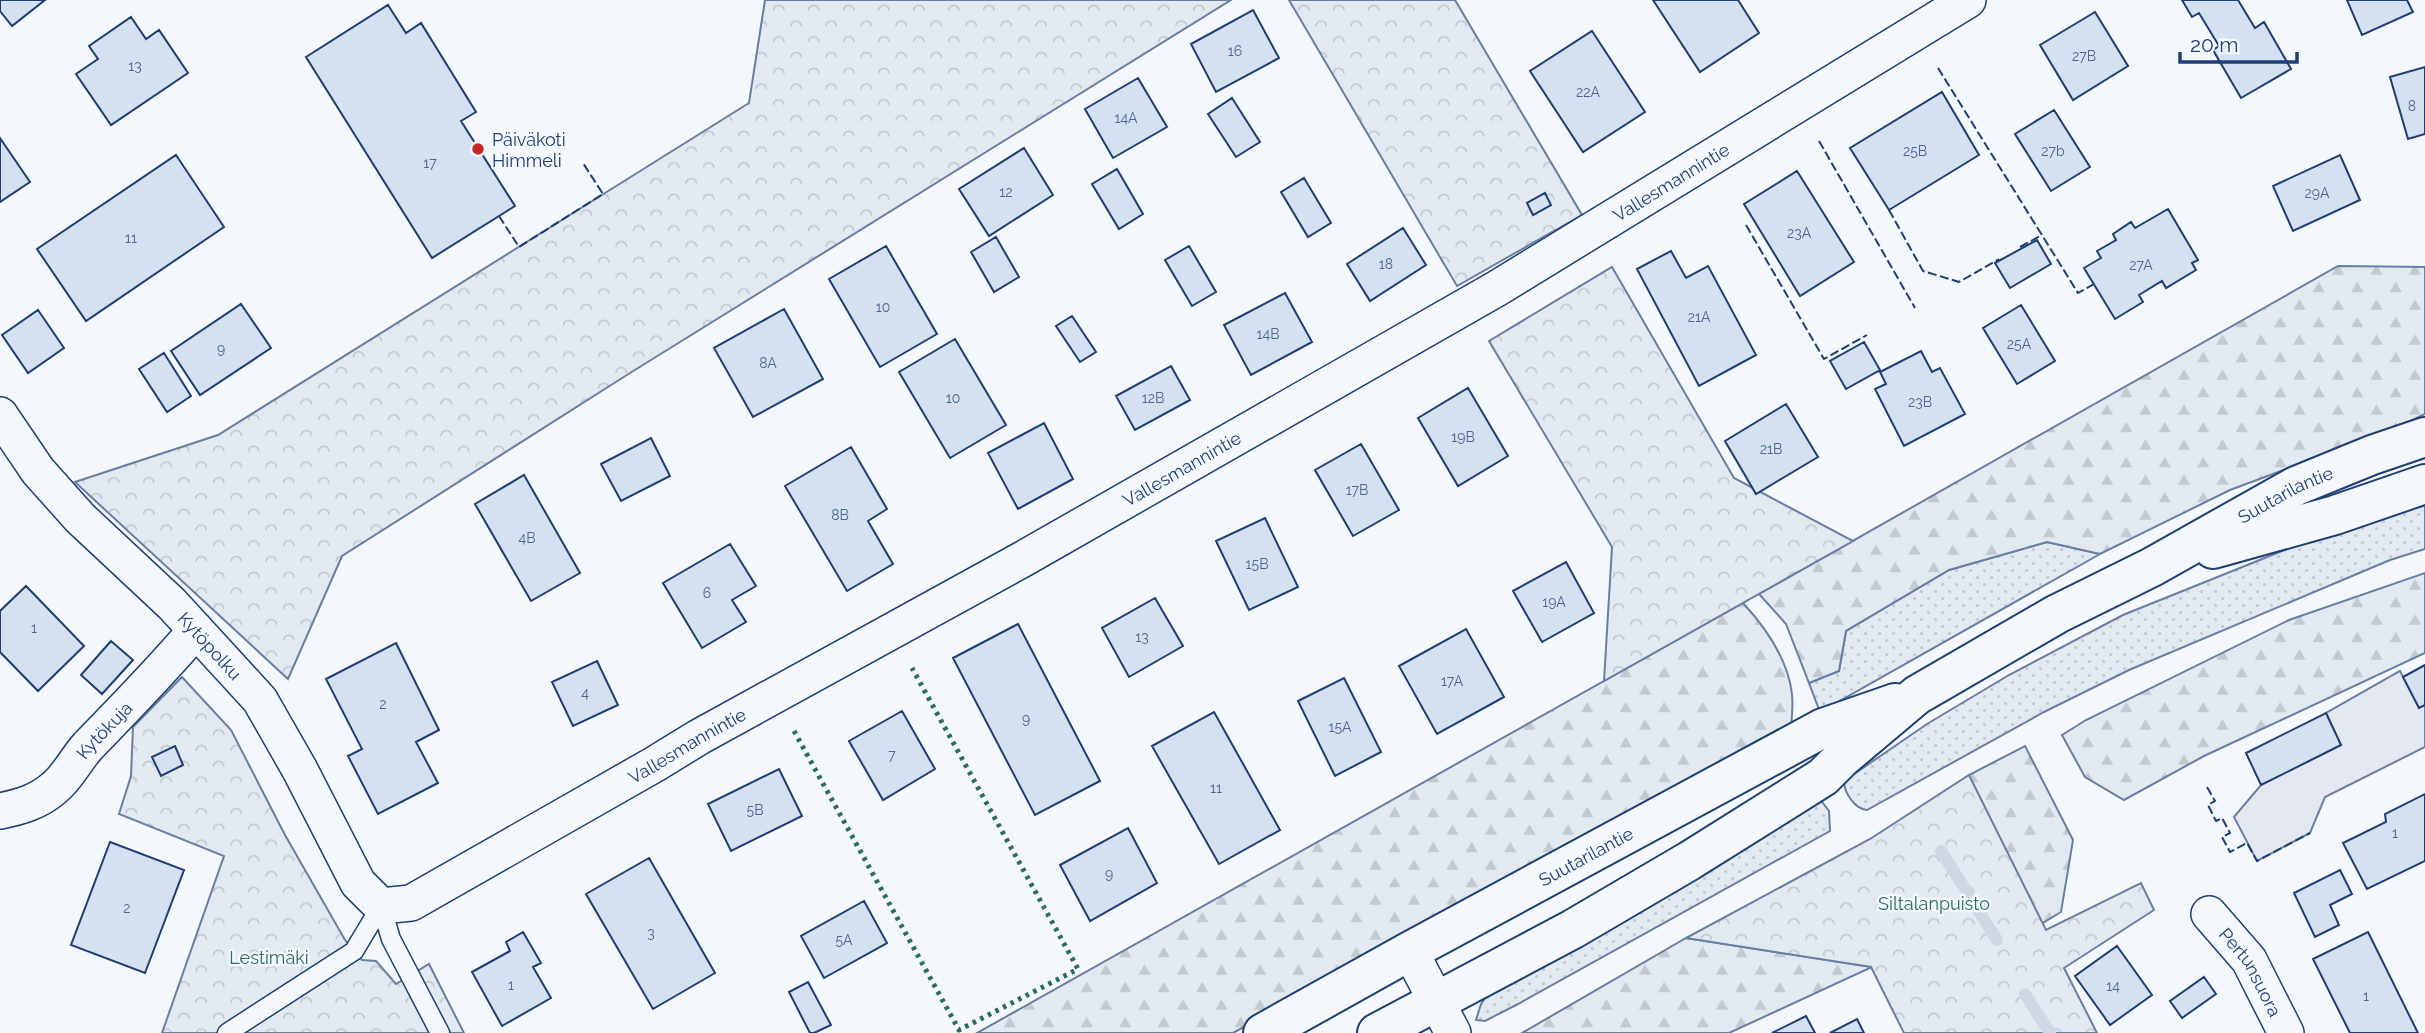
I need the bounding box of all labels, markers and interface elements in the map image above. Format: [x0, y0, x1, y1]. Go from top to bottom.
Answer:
scale bar [2180, 21, 2297, 65]
text: 20 m [2190, 32, 2238, 57]
house number: 16 [1228, 43, 1242, 59]
house number: 27B [2072, 48, 2096, 64]
house number: 13 [128, 58, 142, 74]
house number: 22A [1576, 84, 1601, 100]
house number: 8 [2408, 98, 2416, 114]
house number: 14A [1114, 110, 1138, 126]
place label: Päiväkoti Himmeli [492, 129, 566, 171]
street label: Vallesmannintie [1609, 138, 1733, 225]
marker: Päiväkoti Himmeli [470, 141, 486, 157]
house number: 25B [1903, 143, 1927, 159]
house number: 27b [2041, 143, 2065, 159]
house number: 17 [423, 155, 437, 171]
house number: 12 [999, 184, 1013, 200]
house number: 29A [2305, 185, 2330, 201]
house number: 23A [1787, 225, 1812, 241]
house number: 11 [125, 230, 137, 246]
house number: 18 [1379, 256, 1393, 272]
house number: 27A [2129, 257, 2153, 273]
house number: 10 [876, 299, 890, 315]
house number: 21A [1688, 309, 1711, 325]
house number: 14B [1257, 326, 1279, 342]
house number: 25A [2007, 336, 2032, 352]
house number: 9 [217, 341, 225, 357]
house number: 8A [759, 355, 777, 371]
house number: 10 [946, 390, 960, 406]
house number: 12B [1142, 390, 1164, 406]
house number: 23B [1908, 394, 1932, 410]
street label: Vallesmannintie [1119, 426, 1245, 510]
house number: 19B [1451, 429, 1475, 445]
house number: 21B [1760, 441, 1782, 457]
street label: Suutarilantie [2234, 461, 2336, 527]
house number: 17B [1346, 482, 1368, 498]
house number: 8B [831, 507, 849, 523]
house number: 4B [519, 530, 535, 546]
house number: 15B [1246, 556, 1268, 572]
house number: 6 [703, 585, 711, 601]
house number: 19A [1542, 594, 1566, 610]
street label: Kytöpolku [174, 607, 246, 684]
house number: 1 [31, 620, 37, 636]
house number: 13 [1135, 629, 1149, 645]
house number: 17A [1441, 673, 1464, 689]
house number: 4 [581, 685, 589, 701]
house number: 2 [379, 696, 387, 712]
street label: Kytökuja [71, 697, 136, 763]
street label: Vallesmannintie [624, 703, 750, 788]
house number: 9 [1022, 711, 1030, 727]
house number: 15A [1328, 719, 1352, 735]
house number: 7 [888, 747, 896, 763]
house number: 11 [1210, 780, 1222, 796]
house number: 5B [747, 802, 763, 818]
street label: Suutarilantie [1535, 822, 1637, 890]
house number: 1 [2392, 825, 2398, 841]
house number: 9 [1105, 866, 1113, 882]
park label: Siltalanpuisto [1878, 893, 1990, 914]
house number: 2 [123, 900, 131, 916]
street label: Pertunsuora [2215, 923, 2286, 1020]
house number: 3 [647, 925, 655, 941]
house number: 5A [835, 932, 853, 948]
park label: Lestimäki [229, 947, 309, 968]
house number: 1 [508, 977, 514, 993]
house number: 14 [2106, 978, 2120, 994]
house number: 1 [2363, 988, 2369, 1004]

